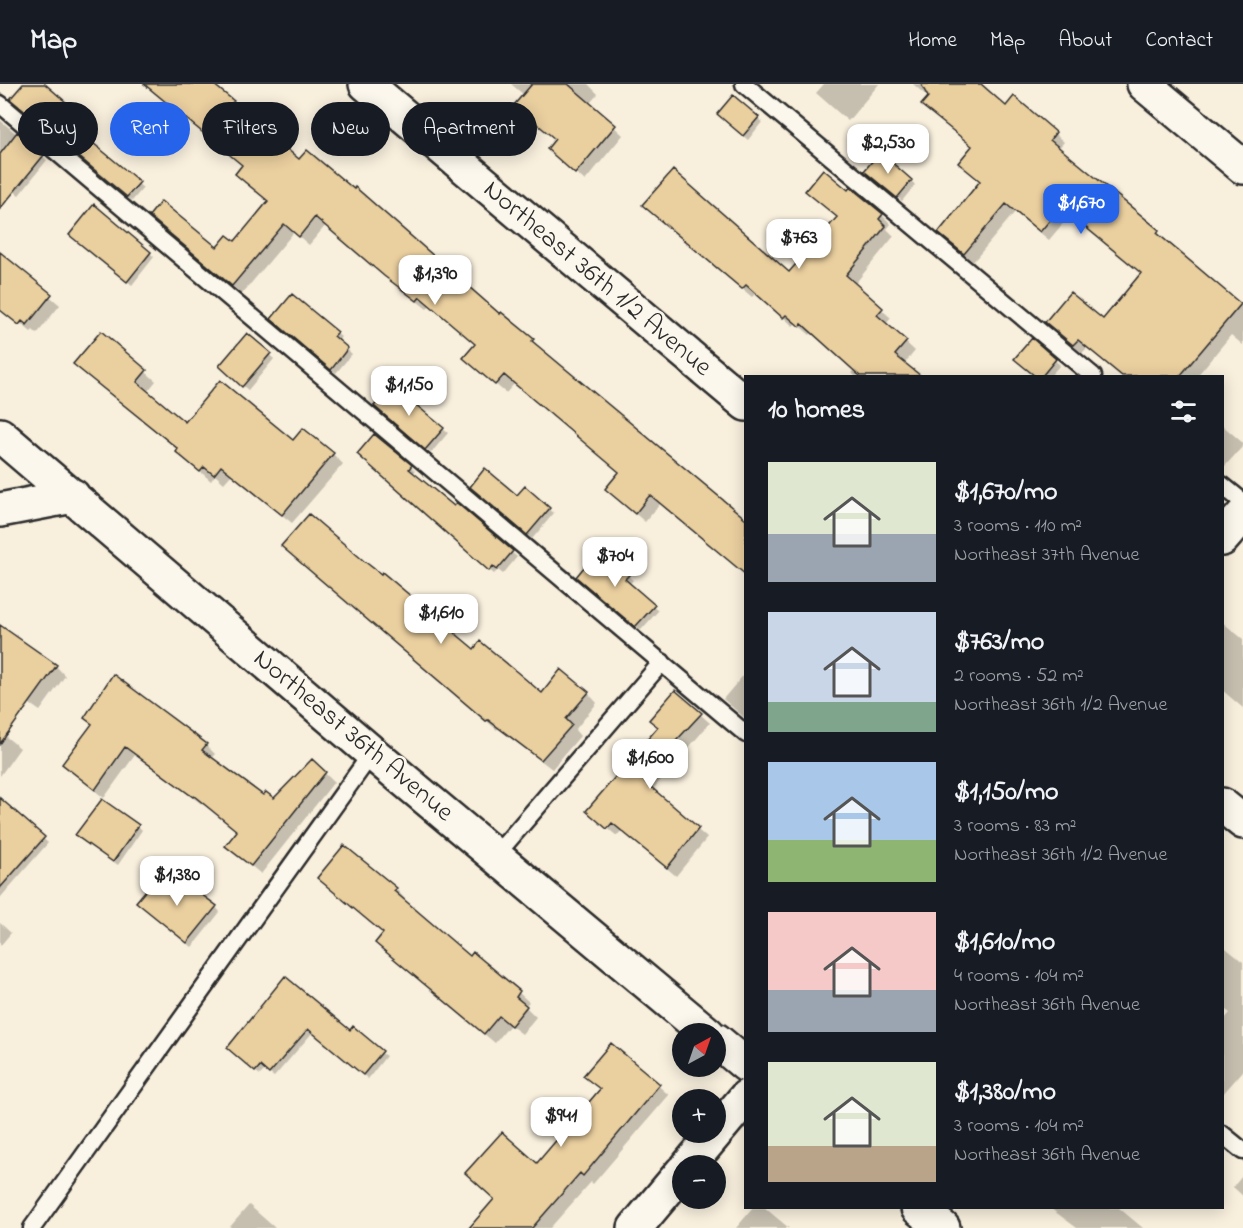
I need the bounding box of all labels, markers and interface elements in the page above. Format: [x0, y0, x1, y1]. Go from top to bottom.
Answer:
text: Map [30, 21, 77, 62]
text: Home [908, 26, 957, 56]
text: Map [990, 26, 1025, 56]
text: About [1058, 26, 1112, 56]
text: Contact [1145, 26, 1213, 56]
chip: Buy [18, 102, 98, 156]
chip: Rent [110, 102, 190, 156]
chip: Filters [202, 102, 299, 156]
chip: New [311, 102, 390, 156]
chip: Apartment [402, 102, 537, 156]
pin: $2,530 [839, 124, 937, 175]
text: $2,530 [861, 129, 915, 158]
street label: Northeast 36th 1/2 Avenue [474, 171, 721, 387]
pin: $1,670 [1032, 184, 1130, 235]
text: $1,670 [1057, 189, 1105, 218]
pin: $763 [763, 219, 835, 270]
text: $763 [780, 224, 818, 253]
pin: $1,390 [386, 255, 484, 306]
text: $1,390 [413, 260, 457, 289]
pin: $1,150 [360, 366, 458, 417]
text: $1,150 [385, 371, 433, 400]
text: 10 homes [768, 392, 865, 430]
icon: filters [1167, 395, 1200, 428]
text: $1,670/mo [954, 474, 1058, 512]
icon: home [816, 486, 888, 558]
text: 3 rooms · 110 m² [954, 512, 1082, 541]
pin: $704 [579, 537, 651, 588]
text: Northeast 37th Avenue [954, 541, 1140, 570]
text: $704 [596, 542, 634, 571]
pin: $1,610 [392, 594, 490, 645]
text: $1,610 [418, 599, 464, 628]
text: $763/mo [954, 624, 1044, 662]
icon: home [816, 636, 888, 708]
street label: Northeast 36th Avenue [244, 640, 462, 832]
text: 2 rooms · 52 m² [954, 662, 1084, 691]
text: Northeast 36th 1/2 Avenue [954, 691, 1168, 720]
pin: $1,600 [601, 739, 699, 790]
text: $1,600 [626, 744, 674, 773]
text: $1,150/mo [954, 774, 1059, 812]
icon: home [816, 786, 888, 858]
text: 3 rooms · 83 m² [954, 812, 1076, 841]
text: Northeast 36th 1/2 Avenue [954, 841, 1168, 870]
pin: $1,380 [128, 856, 226, 907]
text: $1,380 [154, 861, 200, 890]
text: $1,610/mo [954, 924, 1055, 962]
icon: home [816, 936, 888, 1008]
text: 4 rooms · 104 m² [954, 962, 1084, 991]
text: Northeast 36th Avenue [954, 991, 1140, 1020]
north arrow [672, 1023, 726, 1077]
map controls [672, 1023, 726, 1209]
text: $1,380/mo [954, 1074, 1056, 1112]
icon: home [816, 1086, 888, 1158]
button: + [672, 1089, 726, 1143]
pin: $941 [525, 1097, 597, 1148]
text: $941 [545, 1102, 577, 1131]
text: 3 rooms · 104 m² [954, 1112, 1084, 1141]
text: Northeast 36th Avenue [954, 1141, 1140, 1170]
button: − [672, 1155, 726, 1209]

